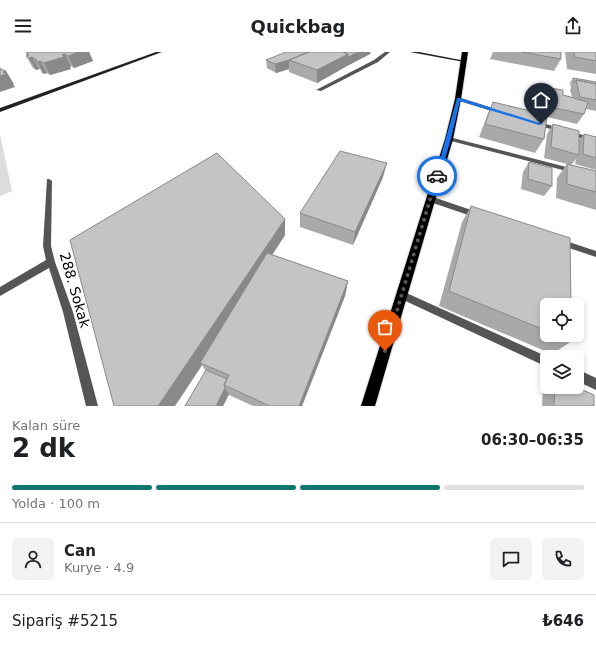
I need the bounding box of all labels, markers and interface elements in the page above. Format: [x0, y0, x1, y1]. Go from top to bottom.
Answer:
icon: menu [12, 15, 34, 37]
icon: share [562, 15, 584, 37]
text: Quickbag [251, 16, 345, 37]
pin [524, 83, 558, 124]
icon: home [530, 89, 552, 111]
courier [417, 156, 457, 196]
icon: car [426, 165, 448, 187]
street label: 288. Sokak [57, 250, 94, 330]
map controls [540, 298, 584, 394]
button: locate [540, 298, 584, 342]
pin [368, 310, 402, 351]
icon: bag [374, 316, 396, 338]
button: layers [540, 350, 584, 394]
text: Kalan süre [12, 418, 80, 433]
text: 06:30–06:35 [481, 431, 584, 449]
text: 2 dk [12, 433, 75, 463]
text: Yolda · 100 m [12, 496, 100, 511]
button: person [12, 538, 54, 580]
button: chat [490, 538, 532, 580]
button: phone [542, 538, 584, 580]
text: Can [64, 542, 96, 560]
text: Kurye · 4.9 [64, 560, 134, 575]
text: Sipariş #5215 [12, 612, 118, 630]
text: ₺646 [542, 612, 584, 630]

